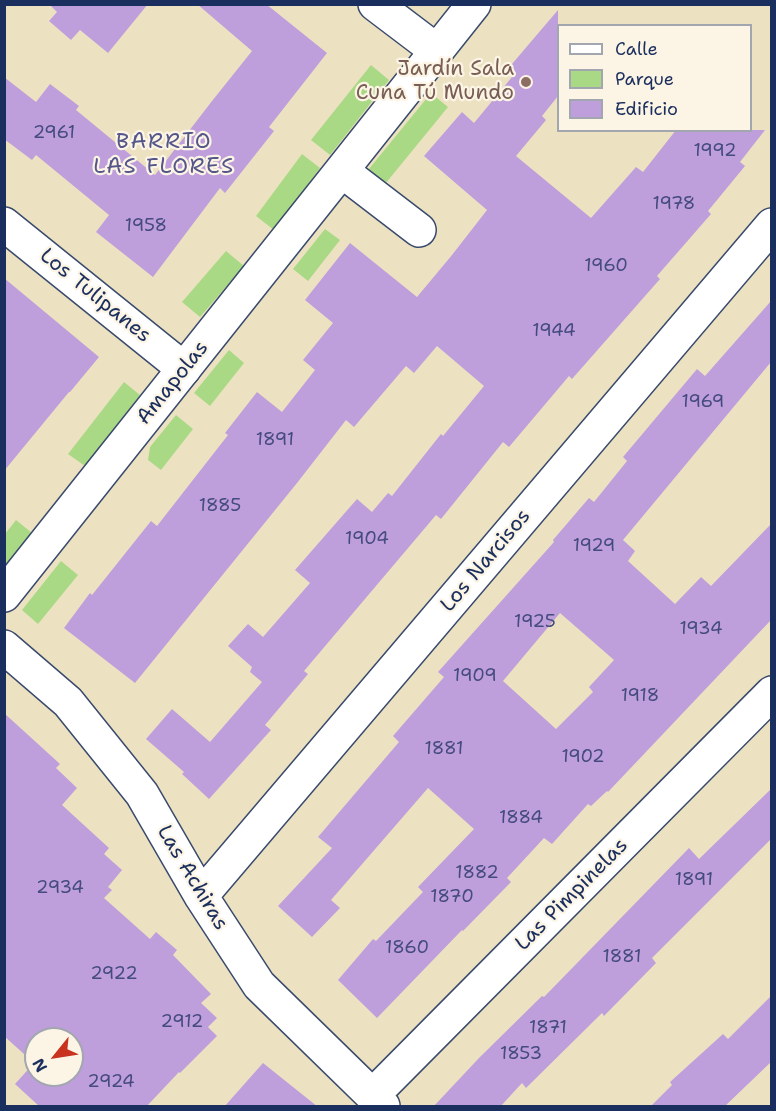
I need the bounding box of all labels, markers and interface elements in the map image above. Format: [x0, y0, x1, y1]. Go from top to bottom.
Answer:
legend [557, 24, 752, 132]
text: Calle [615, 37, 658, 61]
place label: Jardín Sala Cuna Tú Mundo [356, 57, 514, 107]
text: Parque [615, 67, 674, 91]
marker: Jardín Sala Cuna Tú Mundo [519, 75, 533, 89]
text: Edificio [615, 97, 678, 121]
house number: 2961 [33, 122, 75, 144]
district label: BARRIO LAS FLORES [93, 129, 235, 180]
house number: 1992 [694, 140, 736, 162]
house number: 1978 [653, 193, 695, 215]
house number: 1958 [125, 215, 167, 237]
street label: Los Tulipanes [34, 244, 156, 348]
house number: 1960 [584, 255, 628, 277]
house number: 1944 [532, 320, 576, 342]
street label: Amapolas [132, 336, 214, 430]
house number: 1969 [682, 391, 724, 413]
house number: 1891 [256, 429, 294, 451]
house number: 1885 [199, 495, 241, 517]
street label: Los Narcisos [436, 504, 536, 618]
house number: 1904 [345, 528, 389, 550]
house number: 1929 [573, 535, 615, 557]
house number: 1925 [514, 611, 556, 633]
house number: 1934 [679, 618, 723, 640]
house number: 1909 [453, 665, 497, 687]
house number: 1918 [621, 685, 659, 707]
house number: 1881 [425, 738, 463, 760]
house number: 1902 [561, 746, 605, 768]
house number: 1884 [499, 807, 543, 829]
street label: Las Achiras [151, 821, 233, 935]
street label: Las Pimpinelas [510, 833, 634, 957]
house number: 1882 [455, 862, 499, 884]
house number: 1891 [675, 869, 713, 891]
house number: 2934 [36, 877, 84, 899]
house number: 1870 [430, 886, 474, 908]
house number: 1860 [385, 937, 429, 959]
house number: 1881 [603, 946, 641, 968]
house number: 2922 [90, 963, 138, 985]
house number: 2912 [161, 1011, 203, 1033]
house number: 1871 [529, 1017, 567, 1039]
north arrow [24, 1027, 84, 1087]
house number: 1853 [500, 1043, 542, 1065]
text: N [27, 1055, 52, 1076]
house number: 2924 [87, 1071, 135, 1093]

